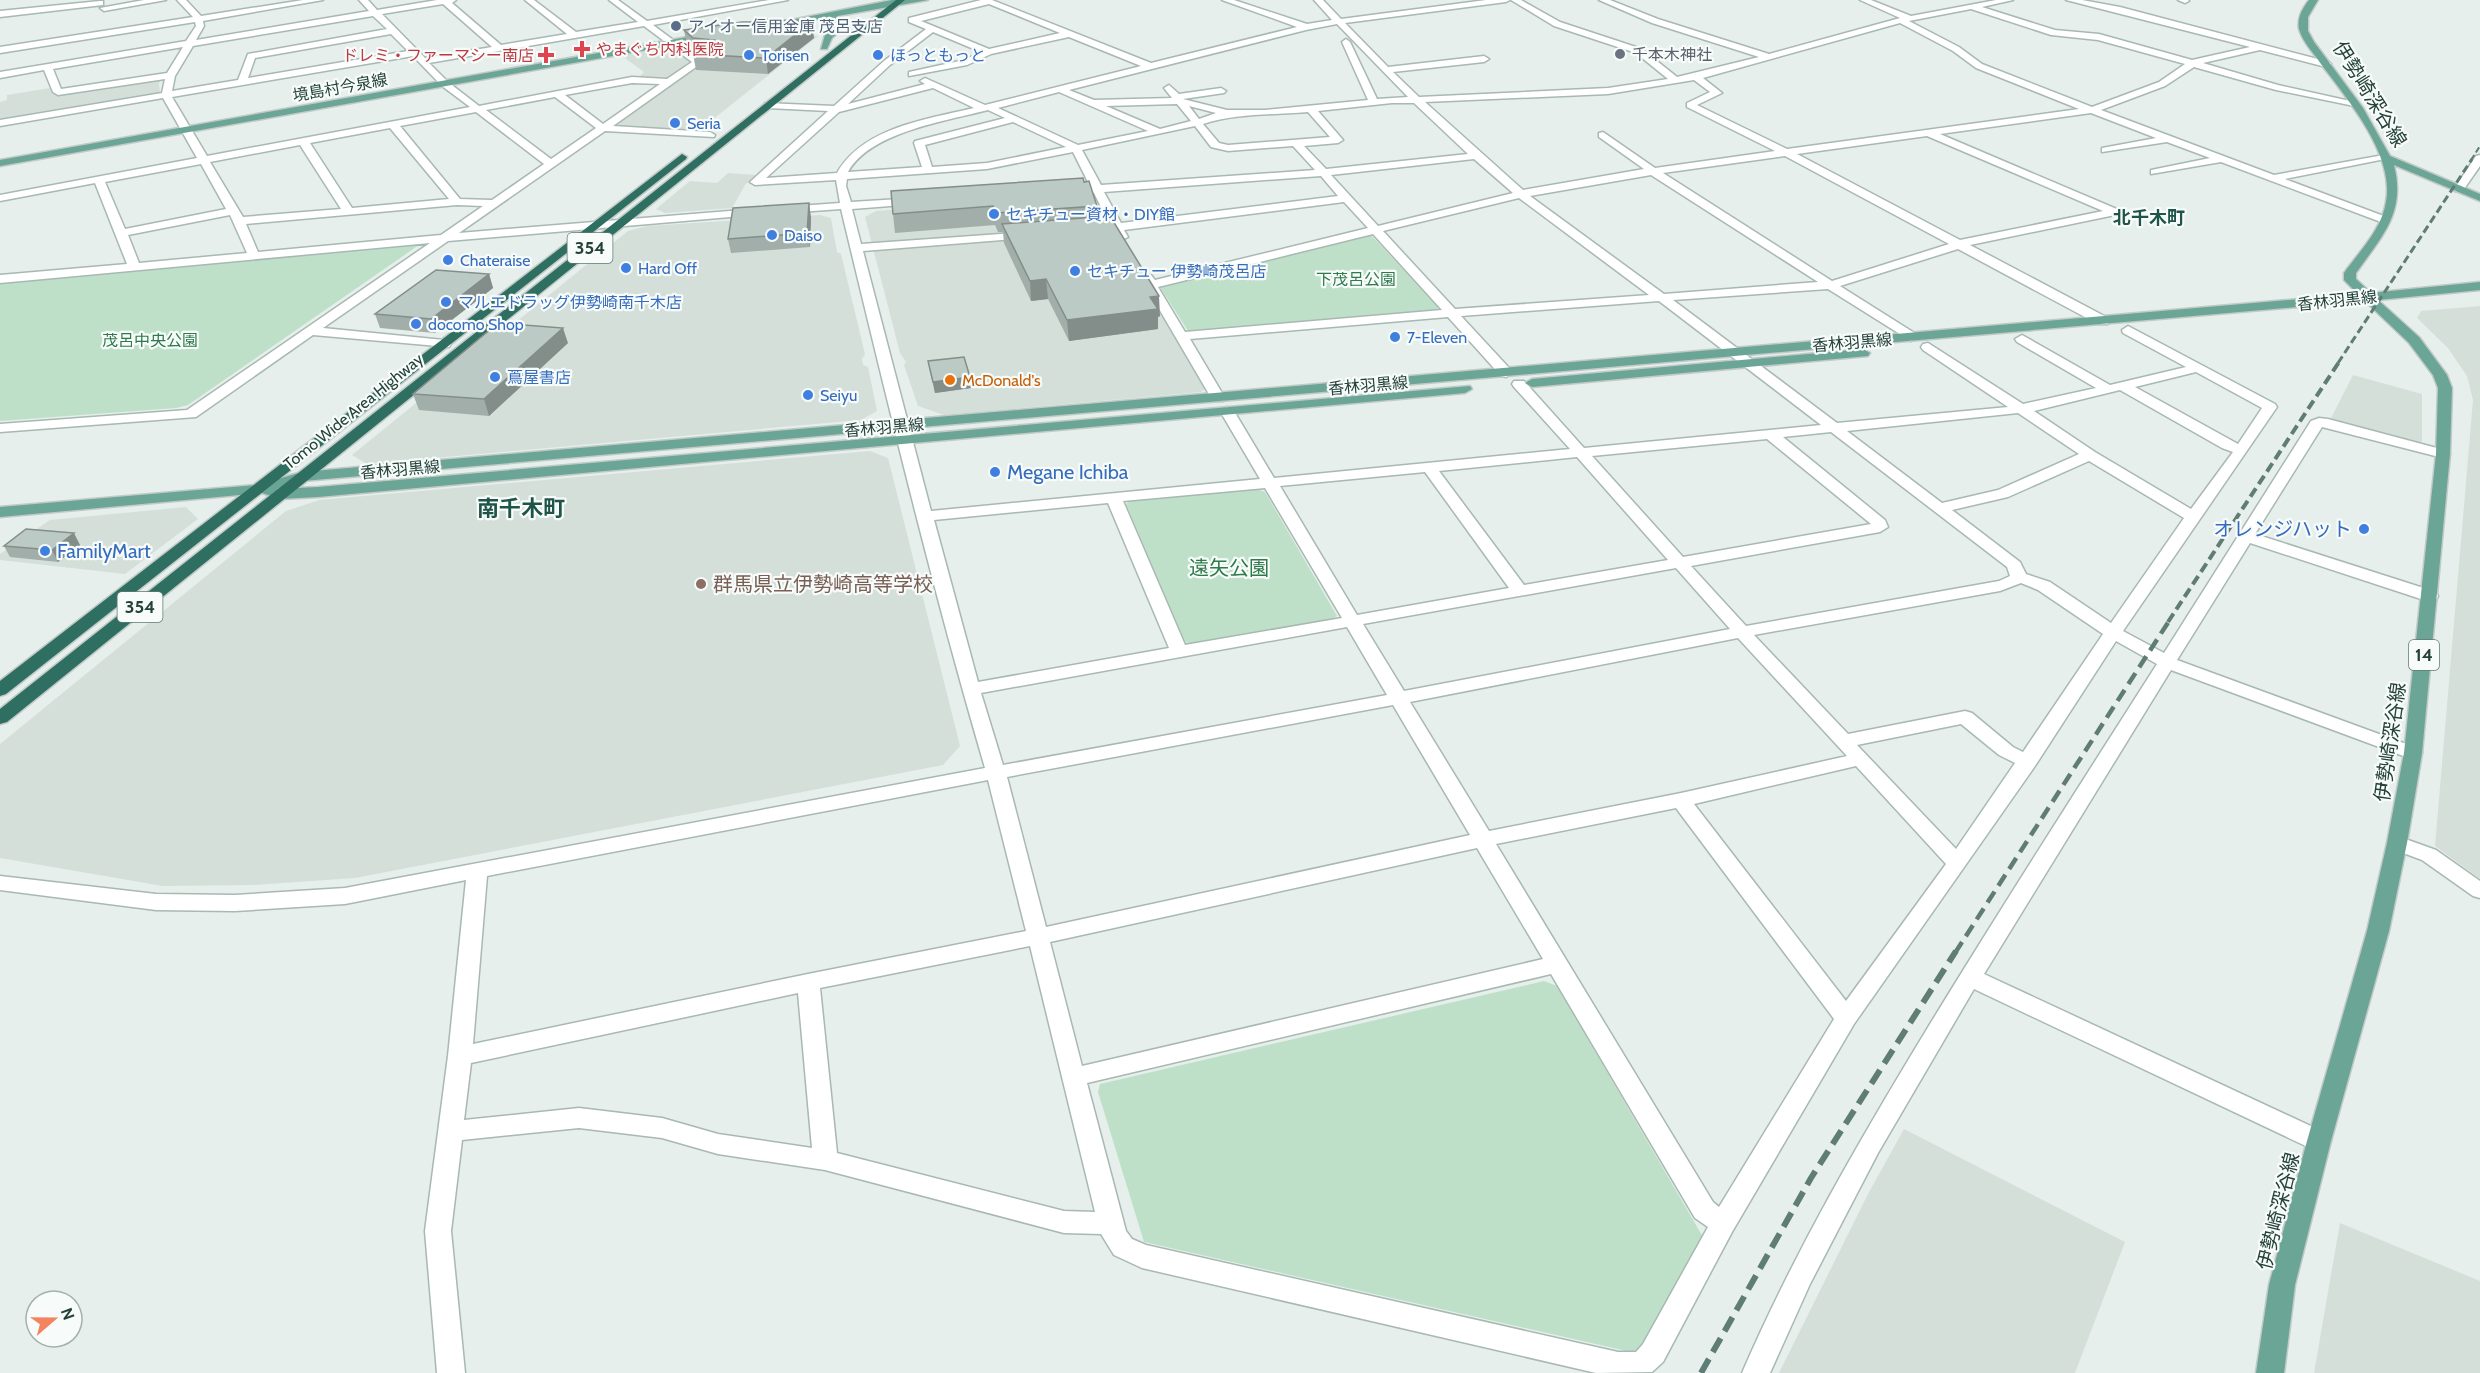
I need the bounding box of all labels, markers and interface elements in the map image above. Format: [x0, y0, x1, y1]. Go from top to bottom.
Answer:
place label: アイオー信用金庫 茂呂支店 [688, 17, 883, 36]
marker: アイオー信用金庫 茂呂支店 [669, 19, 683, 33]
street label: 伊勢崎深谷線 [2328, 37, 2412, 151]
marker: やまぐち内科医院 [573, 40, 591, 58]
place label: やまぐち内科医院 [596, 40, 724, 59]
place label: 千本木神社 [1632, 45, 1712, 64]
place label: ドレミ・ファーマシー南店 [342, 46, 534, 65]
place label: Torisen [761, 46, 809, 65]
place label: ほっともっと [890, 46, 986, 65]
marker: 千本木神社 [1613, 47, 1627, 61]
marker: ドレミ・ファーマシー南店 [539, 48, 553, 62]
marker: Torisen [742, 48, 756, 62]
marker: ほっともっと [871, 48, 885, 62]
street label: 境島村今泉線 [291, 70, 389, 105]
place label: Seria [687, 114, 721, 133]
marker: Seria [668, 116, 682, 130]
place label: セキチュー資材・DIY館 [1006, 205, 1175, 224]
marker: セキチュー資材・DIY館 [987, 207, 1001, 221]
district label: 北千木町 [2113, 207, 2185, 229]
place label: Daiso [784, 226, 822, 245]
marker: Daiso [765, 228, 779, 242]
road number: 354 [568, 233, 612, 263]
place label: Chateraise [460, 251, 530, 270]
marker: Chateraise [441, 253, 455, 267]
place label: Hard Off [638, 259, 698, 278]
marker: Hard Off [619, 261, 633, 275]
place label: セキチュー 伊勢崎茂呂店 [1087, 262, 1267, 281]
marker: セキチュー 伊勢崎茂呂店 [1068, 264, 1082, 278]
park label: 下茂呂公園 [1316, 270, 1396, 289]
street label: 香林羽黒線 [2296, 287, 2378, 314]
place label: マルエドラッグ伊勢崎南千木店 [458, 293, 682, 312]
marker: マルエドラッグ伊勢崎南千木店 [439, 295, 453, 309]
place label: docomo Shop [428, 315, 524, 334]
marker: docomo Shop [409, 317, 423, 331]
place label: 7-Eleven [1407, 328, 1467, 347]
marker: 7-Eleven [1388, 330, 1402, 344]
street label: 香林羽黒線 [1811, 330, 1893, 355]
park label: 茂呂中央公園 [102, 331, 198, 350]
street label: Tomo Wide Area Highway [280, 349, 427, 473]
place label: 蔦屋書店 [507, 368, 571, 387]
marker: 蔦屋書店 [488, 370, 502, 384]
place label: McDonald's [962, 371, 1041, 390]
marker: McDonald's [943, 373, 957, 387]
street label: 香林羽黒線 [1327, 373, 1409, 398]
place label: Seiyu [820, 386, 857, 405]
marker: Seiyu [801, 388, 815, 402]
street label: 香林羽黒線 [843, 415, 925, 440]
street label: 香林羽黒線 [359, 457, 441, 482]
place label: Megane Ichiba [1007, 460, 1129, 484]
marker: Megane Ichiba [988, 465, 1002, 479]
district label: 南千木町 [477, 495, 565, 522]
place label: オレンジハット [2213, 517, 2352, 541]
marker: オレンジハット [2357, 522, 2371, 536]
place label: FamilyMart [57, 539, 151, 563]
marker: FamilyMart [38, 544, 52, 558]
park label: 遠矢公園 [1189, 556, 1269, 580]
place label: 群馬県立伊勢崎高等学校 [713, 572, 933, 596]
marker: 群馬県立伊勢崎高等学校 [694, 577, 708, 591]
road number: 354 [118, 592, 162, 622]
road number: 14 [2409, 640, 2439, 670]
street label: 伊勢崎深谷線 [2370, 681, 2410, 803]
street label: 伊勢崎深谷線 [2252, 1150, 2304, 1272]
north arrow [24, 1289, 84, 1349]
text: N [57, 1305, 78, 1323]

